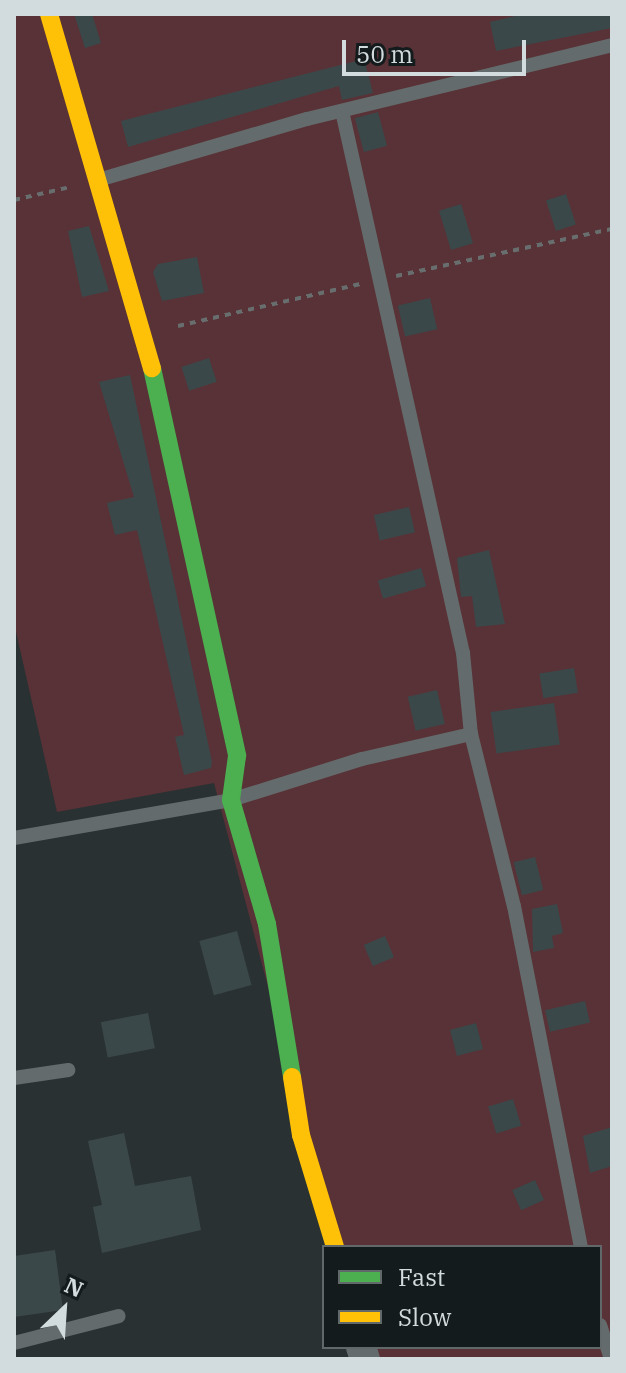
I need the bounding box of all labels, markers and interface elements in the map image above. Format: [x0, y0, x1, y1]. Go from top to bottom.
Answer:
scale bar [346, 24, 530, 74]
text: 50 m [356, 38, 413, 70]
legend [322, 1245, 602, 1349]
text: Fast [398, 1261, 445, 1293]
north arrow [24, 1269, 104, 1349]
text: N [60, 1270, 88, 1304]
text: Slow [398, 1301, 451, 1333]

